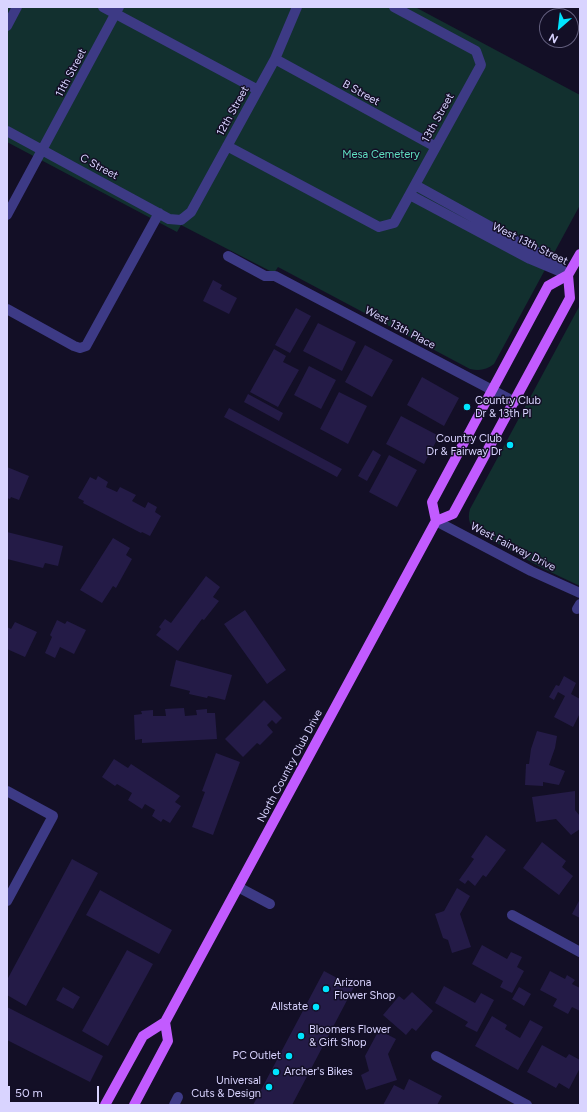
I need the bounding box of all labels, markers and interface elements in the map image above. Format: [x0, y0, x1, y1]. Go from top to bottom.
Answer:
north arrow [539, 8, 579, 48]
text: N [547, 30, 560, 46]
street label: 11th Street [53, 47, 89, 99]
street label: B Street [340, 77, 382, 109]
street label: 12th Street [214, 84, 252, 138]
street label: 13th Street [419, 91, 457, 145]
park label: Mesa Cemetery [342, 148, 420, 162]
street label: C Street [78, 151, 120, 183]
street label: West 13th Street [490, 220, 570, 268]
street label: West 13th Place [362, 304, 438, 352]
place label: Country Club Dr & 13th Pl [475, 394, 541, 420]
marker: Country Club Dr & 13th Pl [462, 402, 472, 412]
place label: Country Club Dr & Fairway Dr [427, 432, 502, 458]
marker: Country Club Dr & Fairway Dr [505, 440, 515, 450]
street label: West Fairway Drive [468, 520, 558, 574]
street label: North Country Club Drive [255, 707, 325, 825]
place label: Arizona Flower Shop [334, 976, 395, 1002]
marker: Arizona Flower Shop [321, 984, 331, 994]
place label: Allstate [271, 1000, 308, 1014]
marker: Allstate [311, 1002, 321, 1012]
place label: Bloomers Flower & Gift Shop [309, 1023, 391, 1049]
marker: Bloomers Flower & Gift Shop [296, 1031, 306, 1041]
place label: PC Outlet [233, 1049, 281, 1063]
marker: PC Outlet [284, 1051, 294, 1061]
place label: Archer's Bikes [284, 1065, 353, 1079]
marker: Archer's Bikes [271, 1067, 281, 1077]
place label: Universal Cuts & Design [191, 1074, 261, 1100]
scale bar [10, 1078, 101, 1104]
marker: Universal Cuts & Design [264, 1082, 274, 1092]
text: 50 m [15, 1086, 43, 1100]

